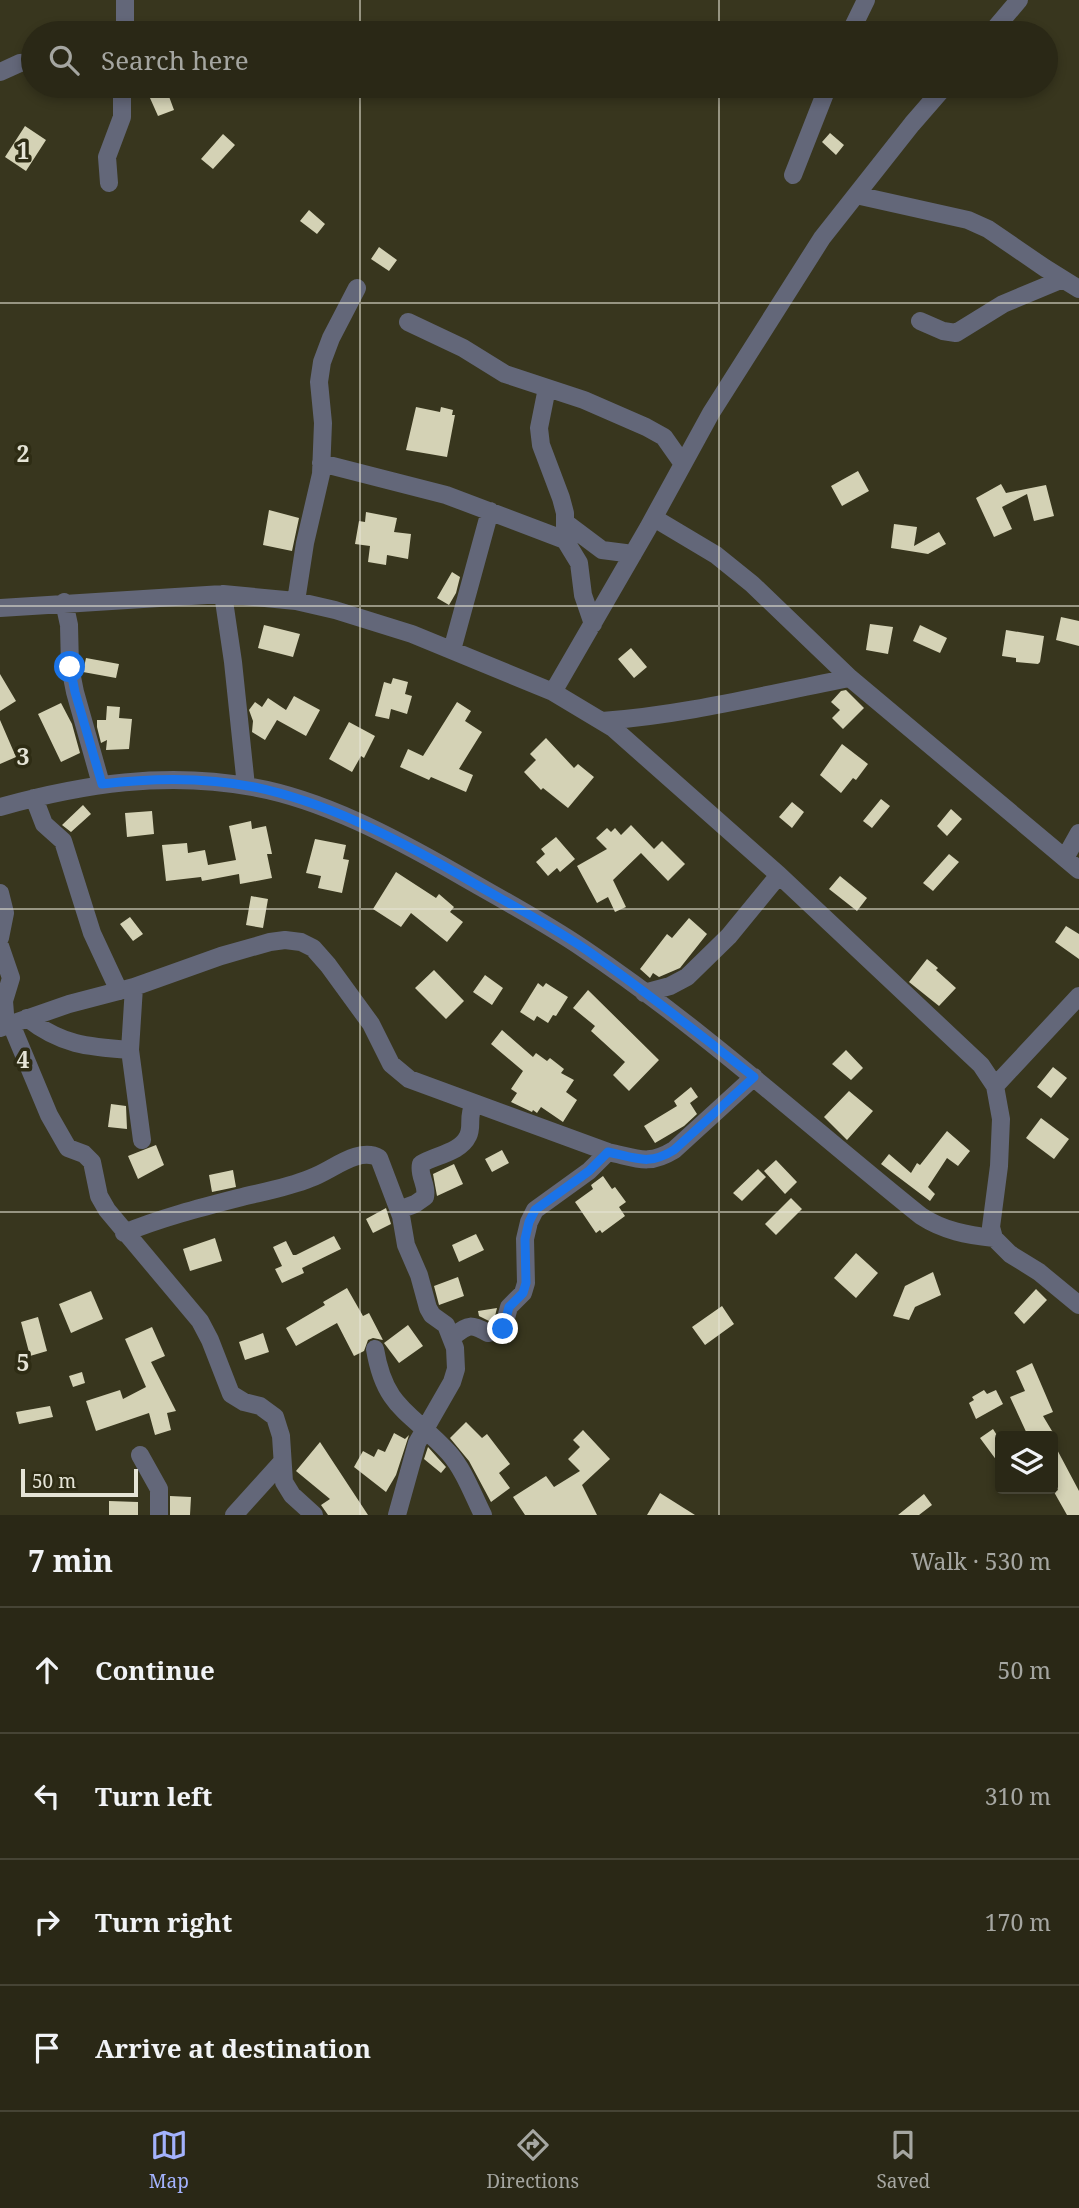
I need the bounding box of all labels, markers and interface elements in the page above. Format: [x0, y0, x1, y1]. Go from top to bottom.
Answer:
search box [21, 21, 1058, 98]
icon: search [45, 41, 83, 79]
text: Search here [101, 42, 249, 78]
text: 1 [17, 134, 30, 166]
text: 2 [17, 437, 30, 469]
route start [54, 651, 85, 682]
text: 3 [17, 740, 30, 772]
text: 4 [17, 1043, 30, 1075]
route end [487, 1313, 518, 1344]
text: 5 [17, 1346, 30, 1378]
map controls [995, 1431, 1058, 1494]
button: layers [995, 1431, 1058, 1494]
scale bar [21, 1466, 138, 1498]
text: 50 m [32, 1468, 76, 1494]
text: 7 min [28, 1540, 113, 1581]
text: Walk · 530 m [911, 1545, 1051, 1577]
icon: ahead [28, 1651, 66, 1689]
text: Continue [95, 1652, 215, 1688]
text: 50 m [998, 1654, 1051, 1686]
icon: left [28, 1777, 66, 1815]
text: Turn left [95, 1778, 212, 1814]
text: 310 m [985, 1780, 1051, 1812]
icon: right [28, 1903, 66, 1941]
text: Turn right [95, 1904, 232, 1940]
text: 170 m [985, 1906, 1051, 1938]
icon: arrive [28, 2029, 66, 2067]
text: Arrive at destination [95, 2030, 371, 2066]
tab: Map [149, 2126, 189, 2194]
tab: Directions [486, 2126, 579, 2194]
tab: Saved [876, 2126, 930, 2194]

